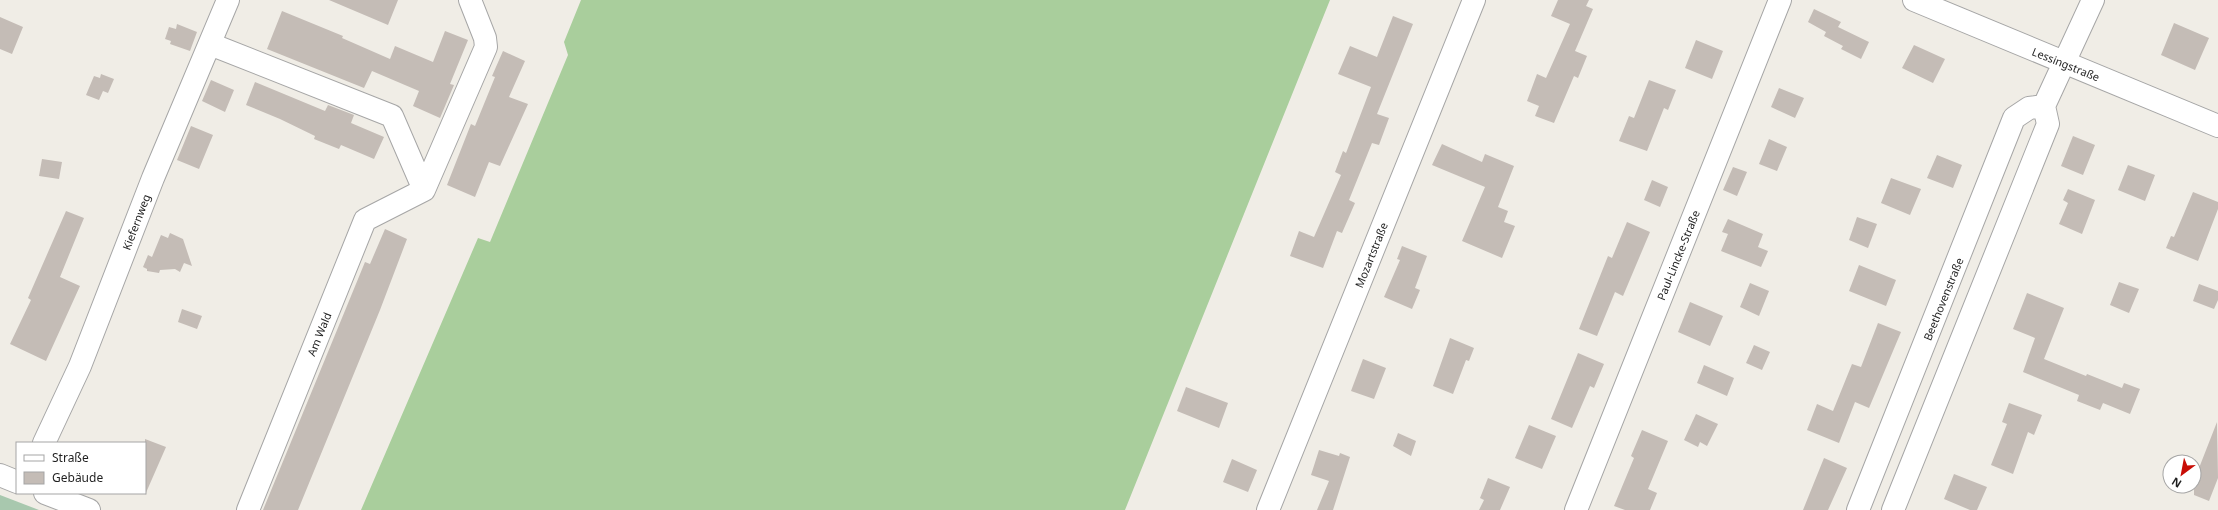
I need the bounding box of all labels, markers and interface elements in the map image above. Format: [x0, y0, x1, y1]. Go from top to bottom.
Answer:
street label: Lessingstraße [2030, 44, 2102, 84]
street label: Kiefernweg [118, 192, 154, 252]
street label: Paul-Lincke-Straße [1653, 208, 1703, 302]
street label: Mozartstraße [1351, 220, 1391, 290]
street label: Beethovenstraße [1920, 255, 1966, 343]
street label: Am Wald [303, 310, 335, 358]
legend [16, 442, 146, 494]
text: Straße [52, 449, 89, 466]
north arrow [2162, 454, 2202, 494]
text: Gebäude [52, 469, 103, 486]
text: N [2169, 474, 2184, 492]

